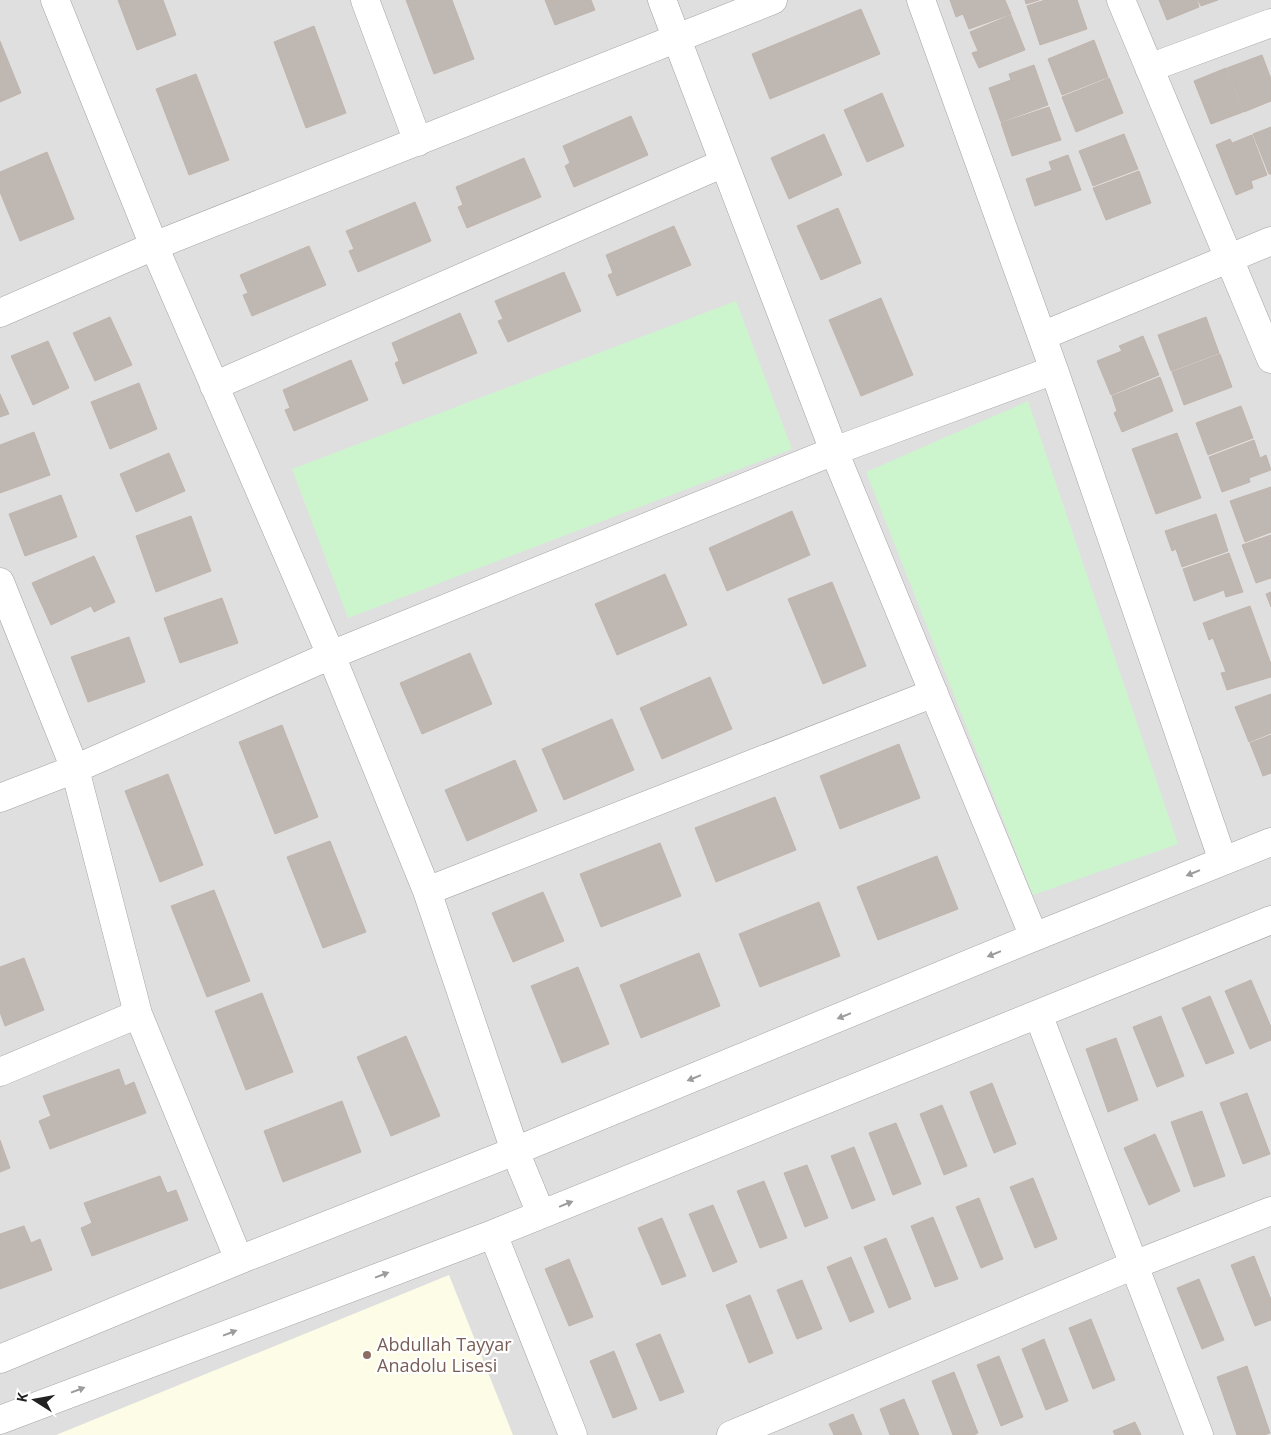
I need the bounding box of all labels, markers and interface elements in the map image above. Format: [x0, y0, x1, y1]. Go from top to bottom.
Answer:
one-way arrow [1185, 869, 1200, 877]
one-way arrow [986, 950, 1001, 958]
one-way arrow [836, 1012, 851, 1020]
one-way arrow [686, 1074, 701, 1082]
one-way arrow [559, 1200, 574, 1207]
one-way arrow [375, 1271, 390, 1278]
one-way arrow [223, 1329, 238, 1336]
place label: Abdullah Tayyar Anadolu Lisesi [377, 1332, 512, 1377]
marker: Abdullah Tayyar Anadolu Lisesi [361, 1349, 373, 1361]
north arrow [10, 1375, 60, 1425]
one-way arrow [71, 1386, 86, 1393]
text: K [12, 1390, 32, 1404]

